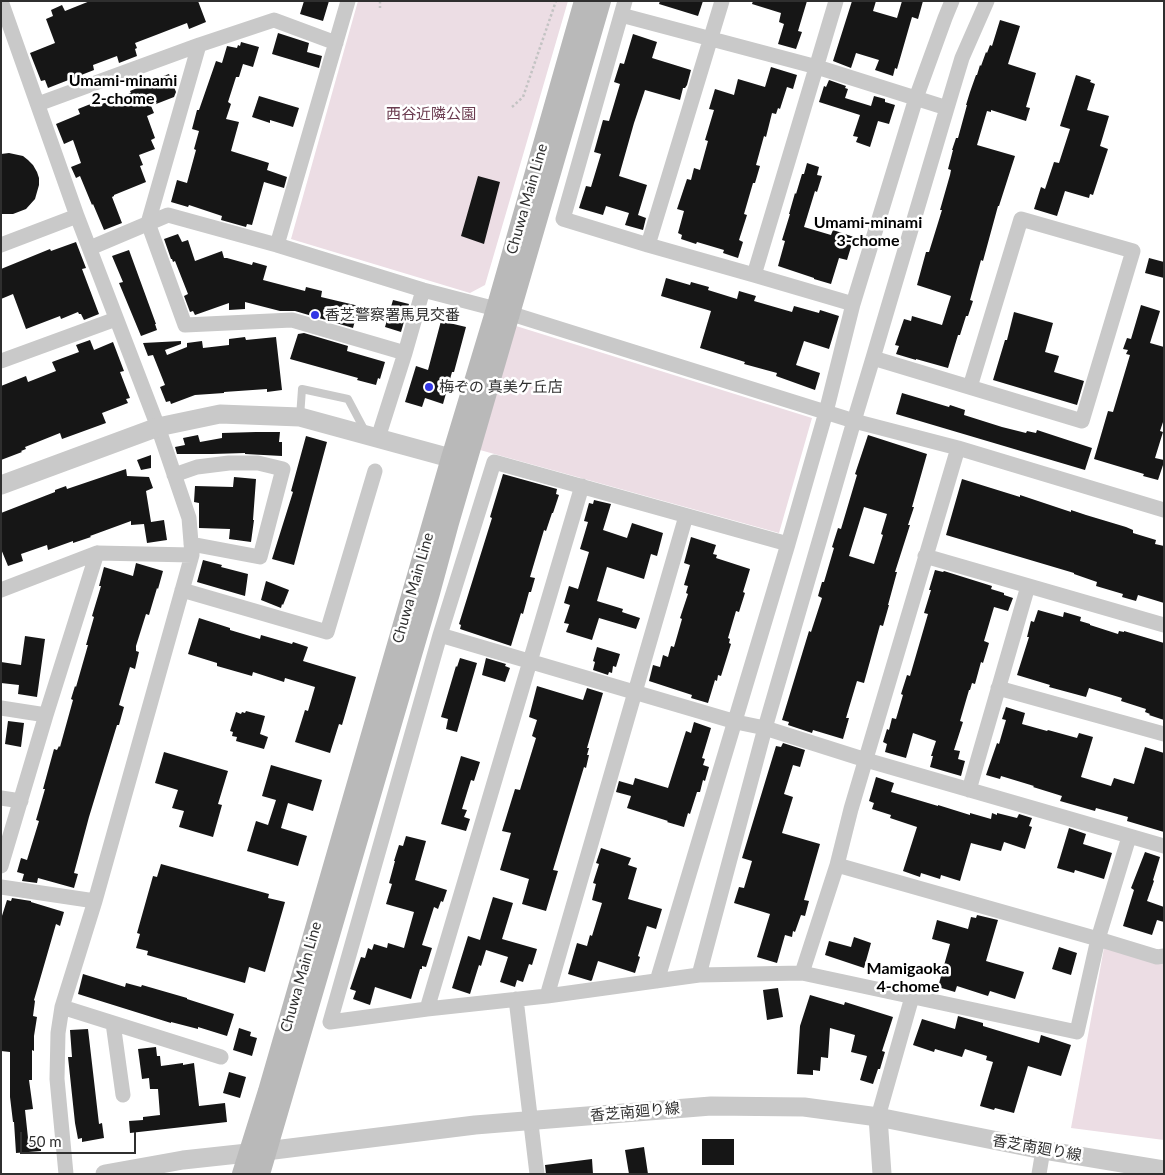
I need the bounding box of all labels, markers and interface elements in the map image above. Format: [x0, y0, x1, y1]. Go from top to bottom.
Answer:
district label: Umami-minami 2-chome [69, 71, 177, 109]
park label: 西谷近隣公園 [386, 105, 476, 123]
street label: Chuwa Main Line [503, 142, 551, 256]
district label: Umami-minami 3-chome [814, 213, 922, 251]
place label: 香芝警察署馬見交番 [325, 306, 460, 324]
marker: 香芝警察署馬見交番 [309, 309, 321, 321]
place label: 梅ぞの 真美ケ丘店 [439, 378, 563, 396]
marker: 梅ぞの 真美ケ丘店 [423, 381, 435, 393]
street label: Chuwa Main Line [389, 531, 437, 645]
street label: Chuwa Main Line [277, 920, 325, 1034]
district label: Mamigaoka 4-chome [867, 959, 949, 997]
street label: 香芝南廻り線 [589, 1099, 681, 1125]
scale bar [22, 1122, 139, 1154]
street label: 香芝南廻り線 [991, 1131, 1083, 1165]
text: 50 m [28, 1132, 62, 1150]

